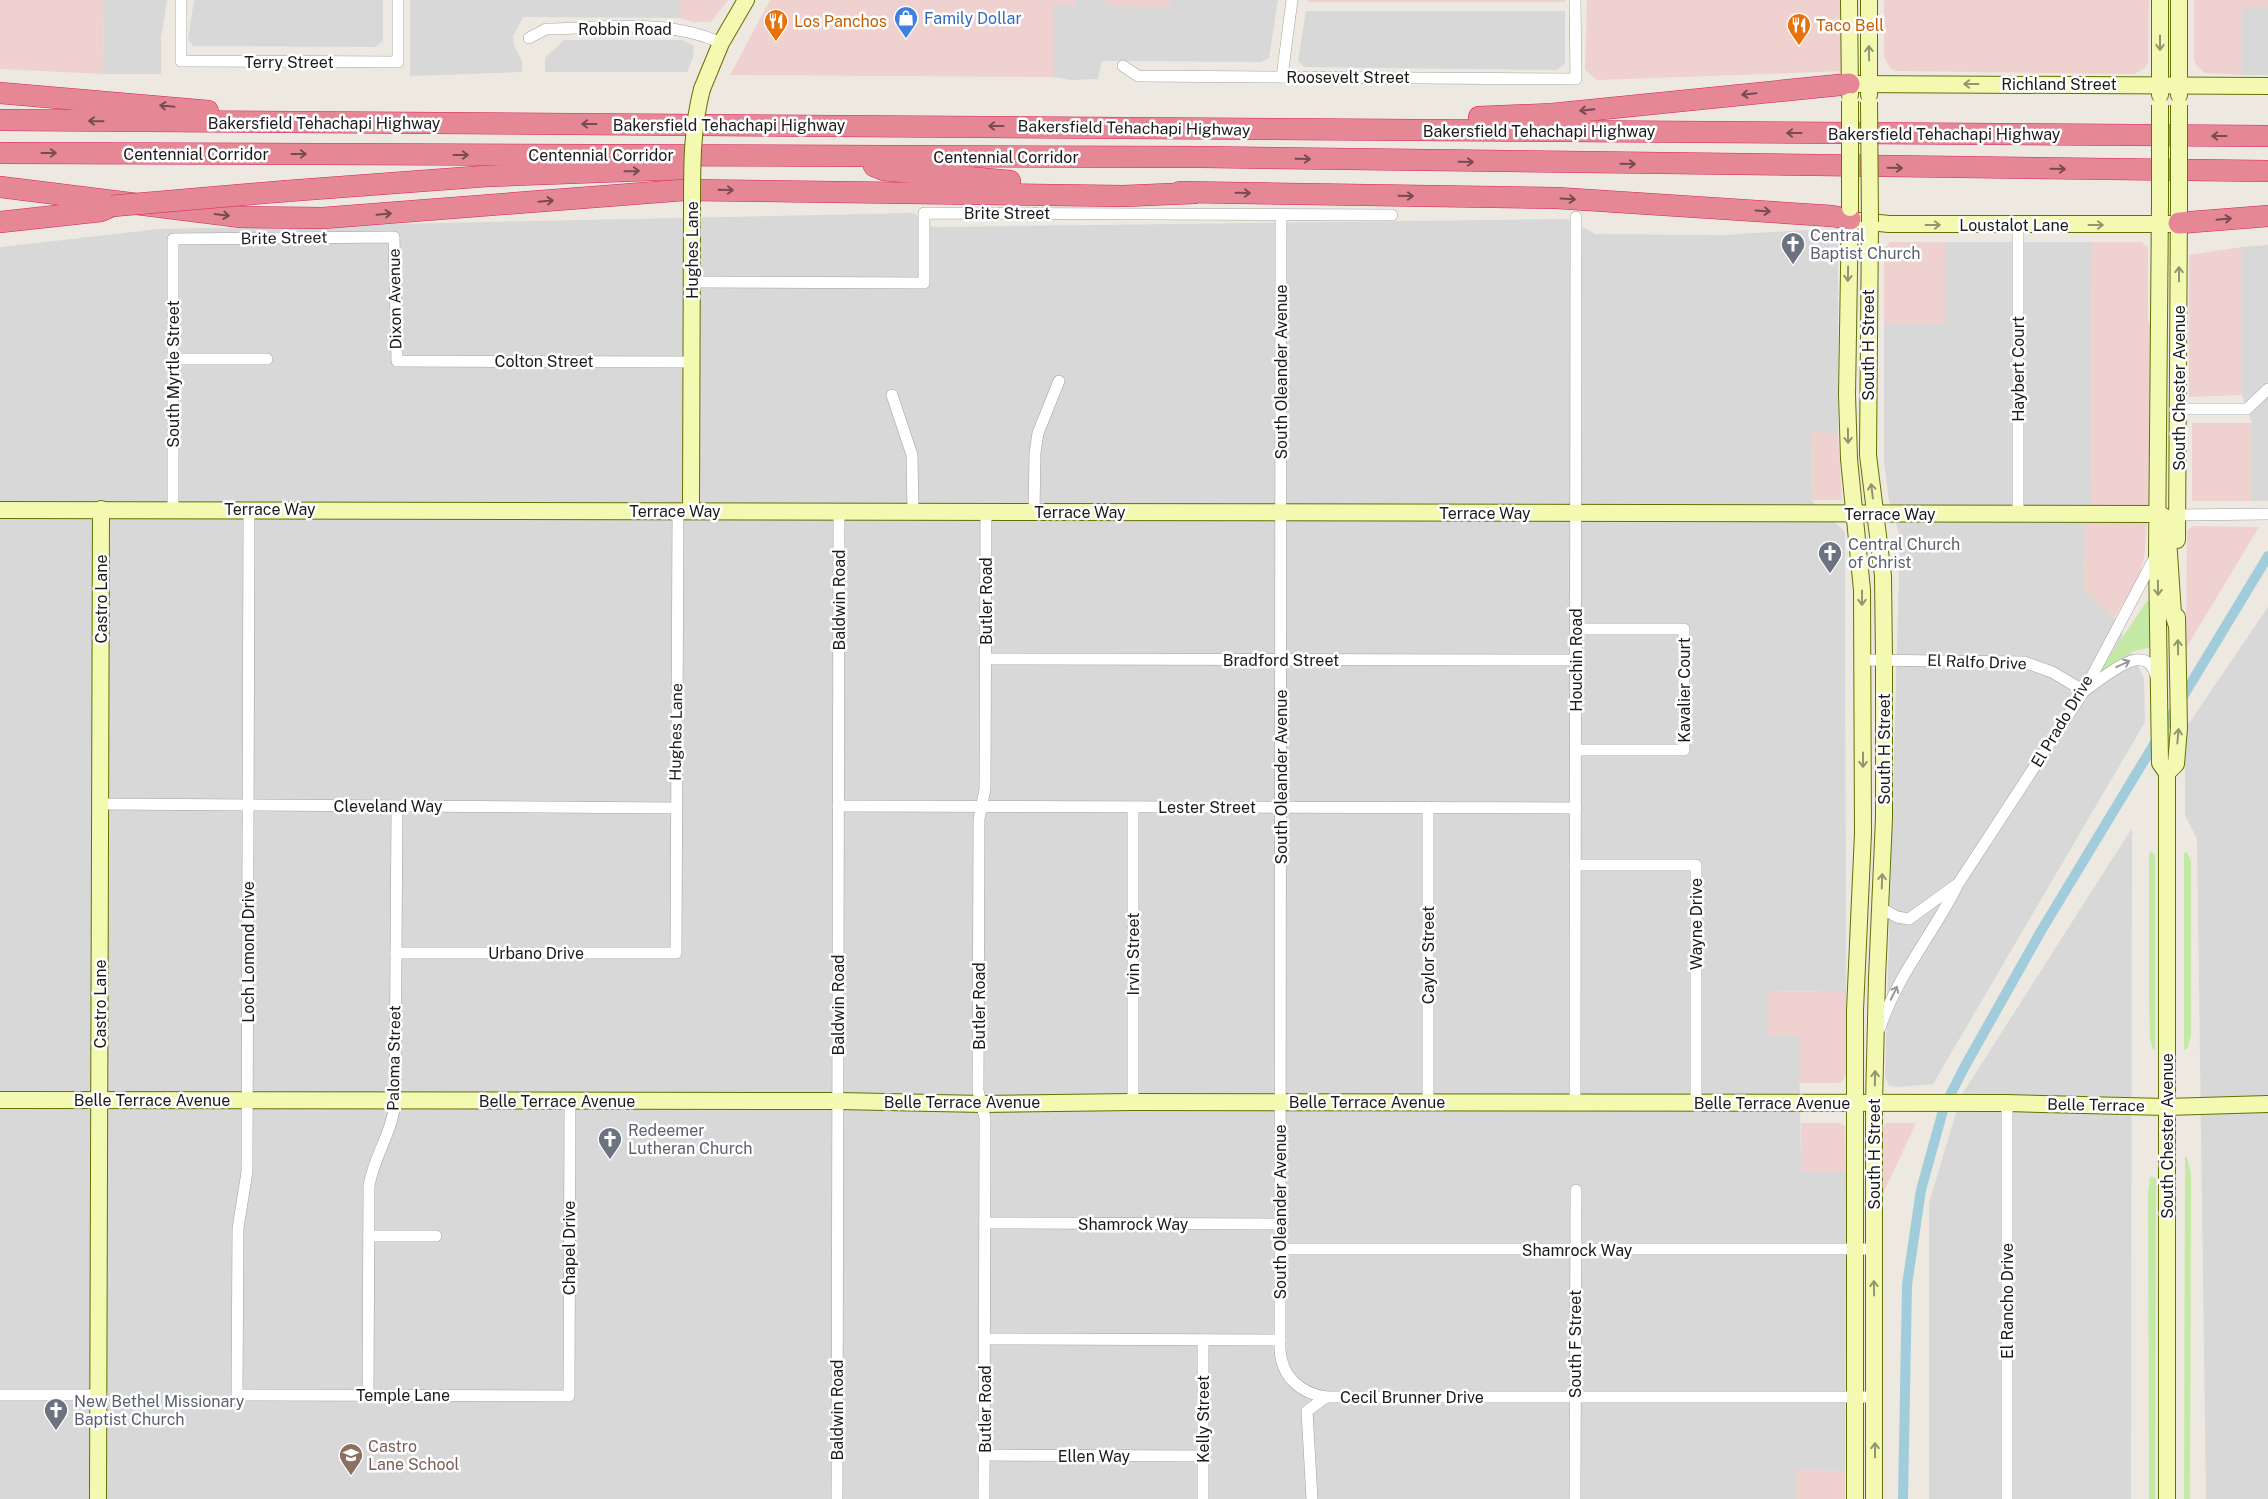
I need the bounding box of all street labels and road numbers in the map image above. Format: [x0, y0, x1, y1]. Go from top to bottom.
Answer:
street label: Robbin Road [578, 20, 672, 39]
street label: Terry Street [244, 53, 334, 72]
street label: Roosevelt Street [1286, 68, 1410, 87]
street label: Richland Street [2001, 75, 2117, 94]
street label: Bakersfield Tehachapi Highway [208, 114, 441, 133]
street label: Bakersfield Tehachapi Highway [613, 116, 846, 135]
street label: Bakersfield Tehachapi Highway [1018, 116, 1251, 140]
street label: Bakersfield Tehachapi Highway [1423, 122, 1656, 141]
street label: Bakersfield Tehachapi Highway [1828, 125, 2061, 144]
street label: Centennial Corridor [123, 145, 269, 164]
street label: Centennial Corridor [528, 146, 674, 165]
street label: Centennial Corridor [933, 148, 1079, 167]
street label: Hughes Lane [683, 201, 702, 299]
street label: Brite Street [964, 204, 1050, 223]
street label: Loustalot Lane [1959, 216, 2069, 235]
street label: Brite Street [241, 228, 327, 248]
street label: Dixon Avenue [385, 248, 405, 350]
street label: South Oleander Avenue [1272, 284, 1291, 460]
street label: South H Street [1859, 289, 1878, 401]
street label: South Myrtle Street [164, 300, 183, 448]
street label: South Chester Avenue [2170, 305, 2189, 471]
street label: Haybert Court [2009, 316, 2028, 422]
street label: Colton Street [494, 352, 594, 371]
street label: Terrace Way [224, 500, 316, 519]
street label: Terrace Way [629, 502, 721, 521]
street label: Terrace Way [1034, 503, 1126, 522]
street label: Terrace Way [1439, 504, 1531, 523]
street label: Terrace Way [1844, 505, 1936, 524]
street label: Baldwin Road [830, 549, 849, 651]
street label: Castro Lane [92, 555, 111, 643]
street label: Butler Road [977, 557, 996, 645]
street label: Houchin Road [1567, 608, 1586, 712]
street label: Kavalier Court [1675, 637, 1694, 743]
street label: Bradford Street [1223, 651, 1339, 670]
street label: El Ralfo Drive [1927, 651, 2027, 673]
street label: El Prado Drive [2027, 671, 2097, 771]
street label: Hughes Lane [666, 683, 686, 781]
street label: South Oleander Avenue [1272, 689, 1291, 865]
street label: South H Street [1875, 693, 1894, 805]
street label: Cleveland Way [334, 797, 443, 816]
street label: Lester Street [1158, 798, 1256, 817]
street label: Wayne Drive [1687, 878, 1706, 970]
street label: Loch Lomond Drive [239, 881, 258, 1023]
street label: Caylor Street [1419, 906, 1438, 1004]
street label: Irvin Street [1124, 913, 1143, 996]
street label: Urbano Drive [488, 944, 584, 963]
street label: Baldwin Road [829, 954, 848, 1056]
street label: Castro Lane [91, 960, 110, 1048]
street label: Butler Road [970, 962, 989, 1050]
street label: Paloma Street [384, 1005, 404, 1111]
street label: South Chester Avenue [2158, 1053, 2177, 1219]
street label: Belle Terrace Avenue [74, 1091, 230, 1110]
street label: Belle Terrace Avenue [479, 1092, 635, 1111]
street label: Belle Terrace Avenue [884, 1093, 1040, 1112]
street label: Belle Terrace Avenue [1289, 1093, 1445, 1112]
street label: Belle Terrace Avenue [1694, 1094, 1850, 1113]
street label: Belle Terrace [2047, 1095, 2145, 1115]
street label: South H Street [1865, 1098, 1884, 1210]
street label: South Oleander Avenue [1271, 1124, 1290, 1300]
street label: Chapel Drive [560, 1201, 579, 1295]
street label: Shamrock Way [1078, 1215, 1189, 1234]
street label: Shamrock Way [1522, 1241, 1633, 1260]
street label: El Rancho Drive [1998, 1243, 2017, 1359]
street label: South F Street [1566, 1290, 1585, 1398]
street label: Baldwin Road [828, 1359, 847, 1461]
street label: Butler Road [976, 1365, 995, 1453]
street label: Kelly Street [1194, 1375, 1213, 1463]
street label: Temple Lane [356, 1386, 450, 1405]
street label: Cecil Brunner Drive [1340, 1388, 1484, 1407]
street label: Ellen Way [1058, 1447, 1131, 1466]

